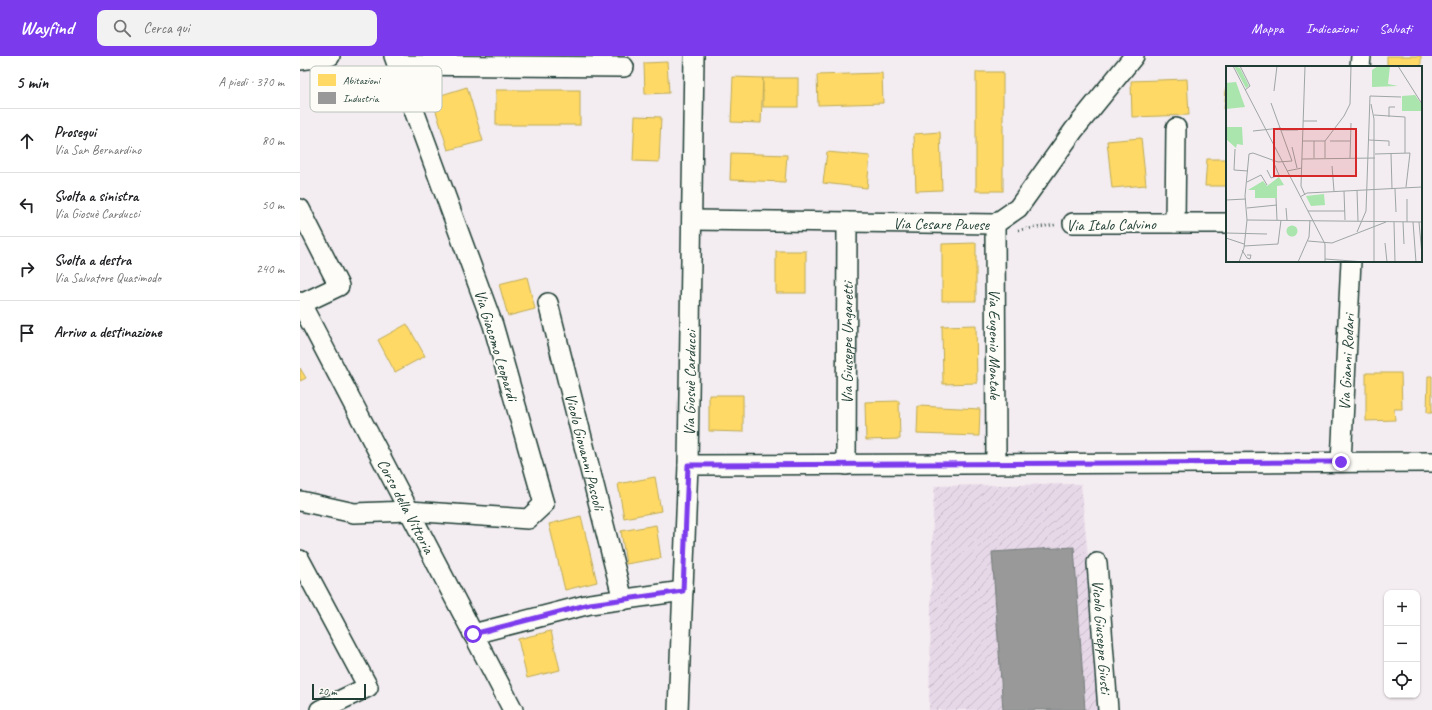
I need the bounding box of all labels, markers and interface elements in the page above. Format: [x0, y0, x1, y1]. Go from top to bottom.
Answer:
search box [97, 10, 377, 46]
text: Wayfind [20, 16, 73, 40]
icon: search [111, 17, 133, 39]
text: Cerca qui [143, 19, 190, 38]
text: Mappa [1251, 20, 1284, 37]
text: Indicazioni [1306, 20, 1357, 37]
text: Salvati [1379, 20, 1412, 37]
legend [310, 66, 442, 112]
inset map [1226, 66, 1422, 262]
text: 5 min [16, 72, 48, 93]
text: Abitazioni [343, 73, 382, 87]
text: A piedi · 370 m [219, 74, 284, 90]
text: Industria [343, 91, 380, 105]
text: Prosegui [54, 123, 96, 142]
icon: ahead [16, 130, 38, 152]
text: 80 m [262, 133, 284, 149]
text: Via San Bernardino [54, 142, 141, 158]
text: Svolta a sinistra [54, 187, 138, 206]
icon: left [16, 194, 38, 216]
text: 50 m [262, 197, 284, 213]
text: Via Giosuè Carducci [54, 206, 140, 222]
street label: Via Cesare Pavese [893, 214, 991, 235]
street label: Via Italo Calvino [1066, 214, 1157, 236]
text: Svolta a destra [54, 251, 131, 270]
icon: right [16, 258, 38, 280]
text: 240 m [256, 261, 284, 277]
text: Via Salvatore Quasimodo [54, 270, 161, 286]
street label: Via Giuseppe Ungaretti [837, 280, 858, 404]
street label: Via Giacomo Leopardi [470, 287, 523, 405]
street label: Via Eugenio Montale [984, 289, 1005, 401]
street label: Via Gianni Rodari [1335, 311, 1359, 411]
icon: arrive [16, 322, 38, 344]
text: Arrivo a destinazione [54, 323, 162, 342]
street label: Via Giosuè Carducci [679, 328, 701, 436]
street label: Vicolo Giovanni Pascoli [560, 391, 609, 514]
route end [1332, 453, 1350, 471]
street label: Corso della Vittoria [373, 456, 439, 559]
street label: Vicolo Giuseppe Giusti [1087, 579, 1116, 696]
map controls [1384, 590, 1420, 698]
button: + [1384, 590, 1420, 626]
route start [464, 625, 482, 643]
button: − [1384, 626, 1420, 662]
button: locate [1384, 662, 1420, 698]
scale bar [312, 682, 366, 701]
text: 20 m [318, 684, 337, 698]

